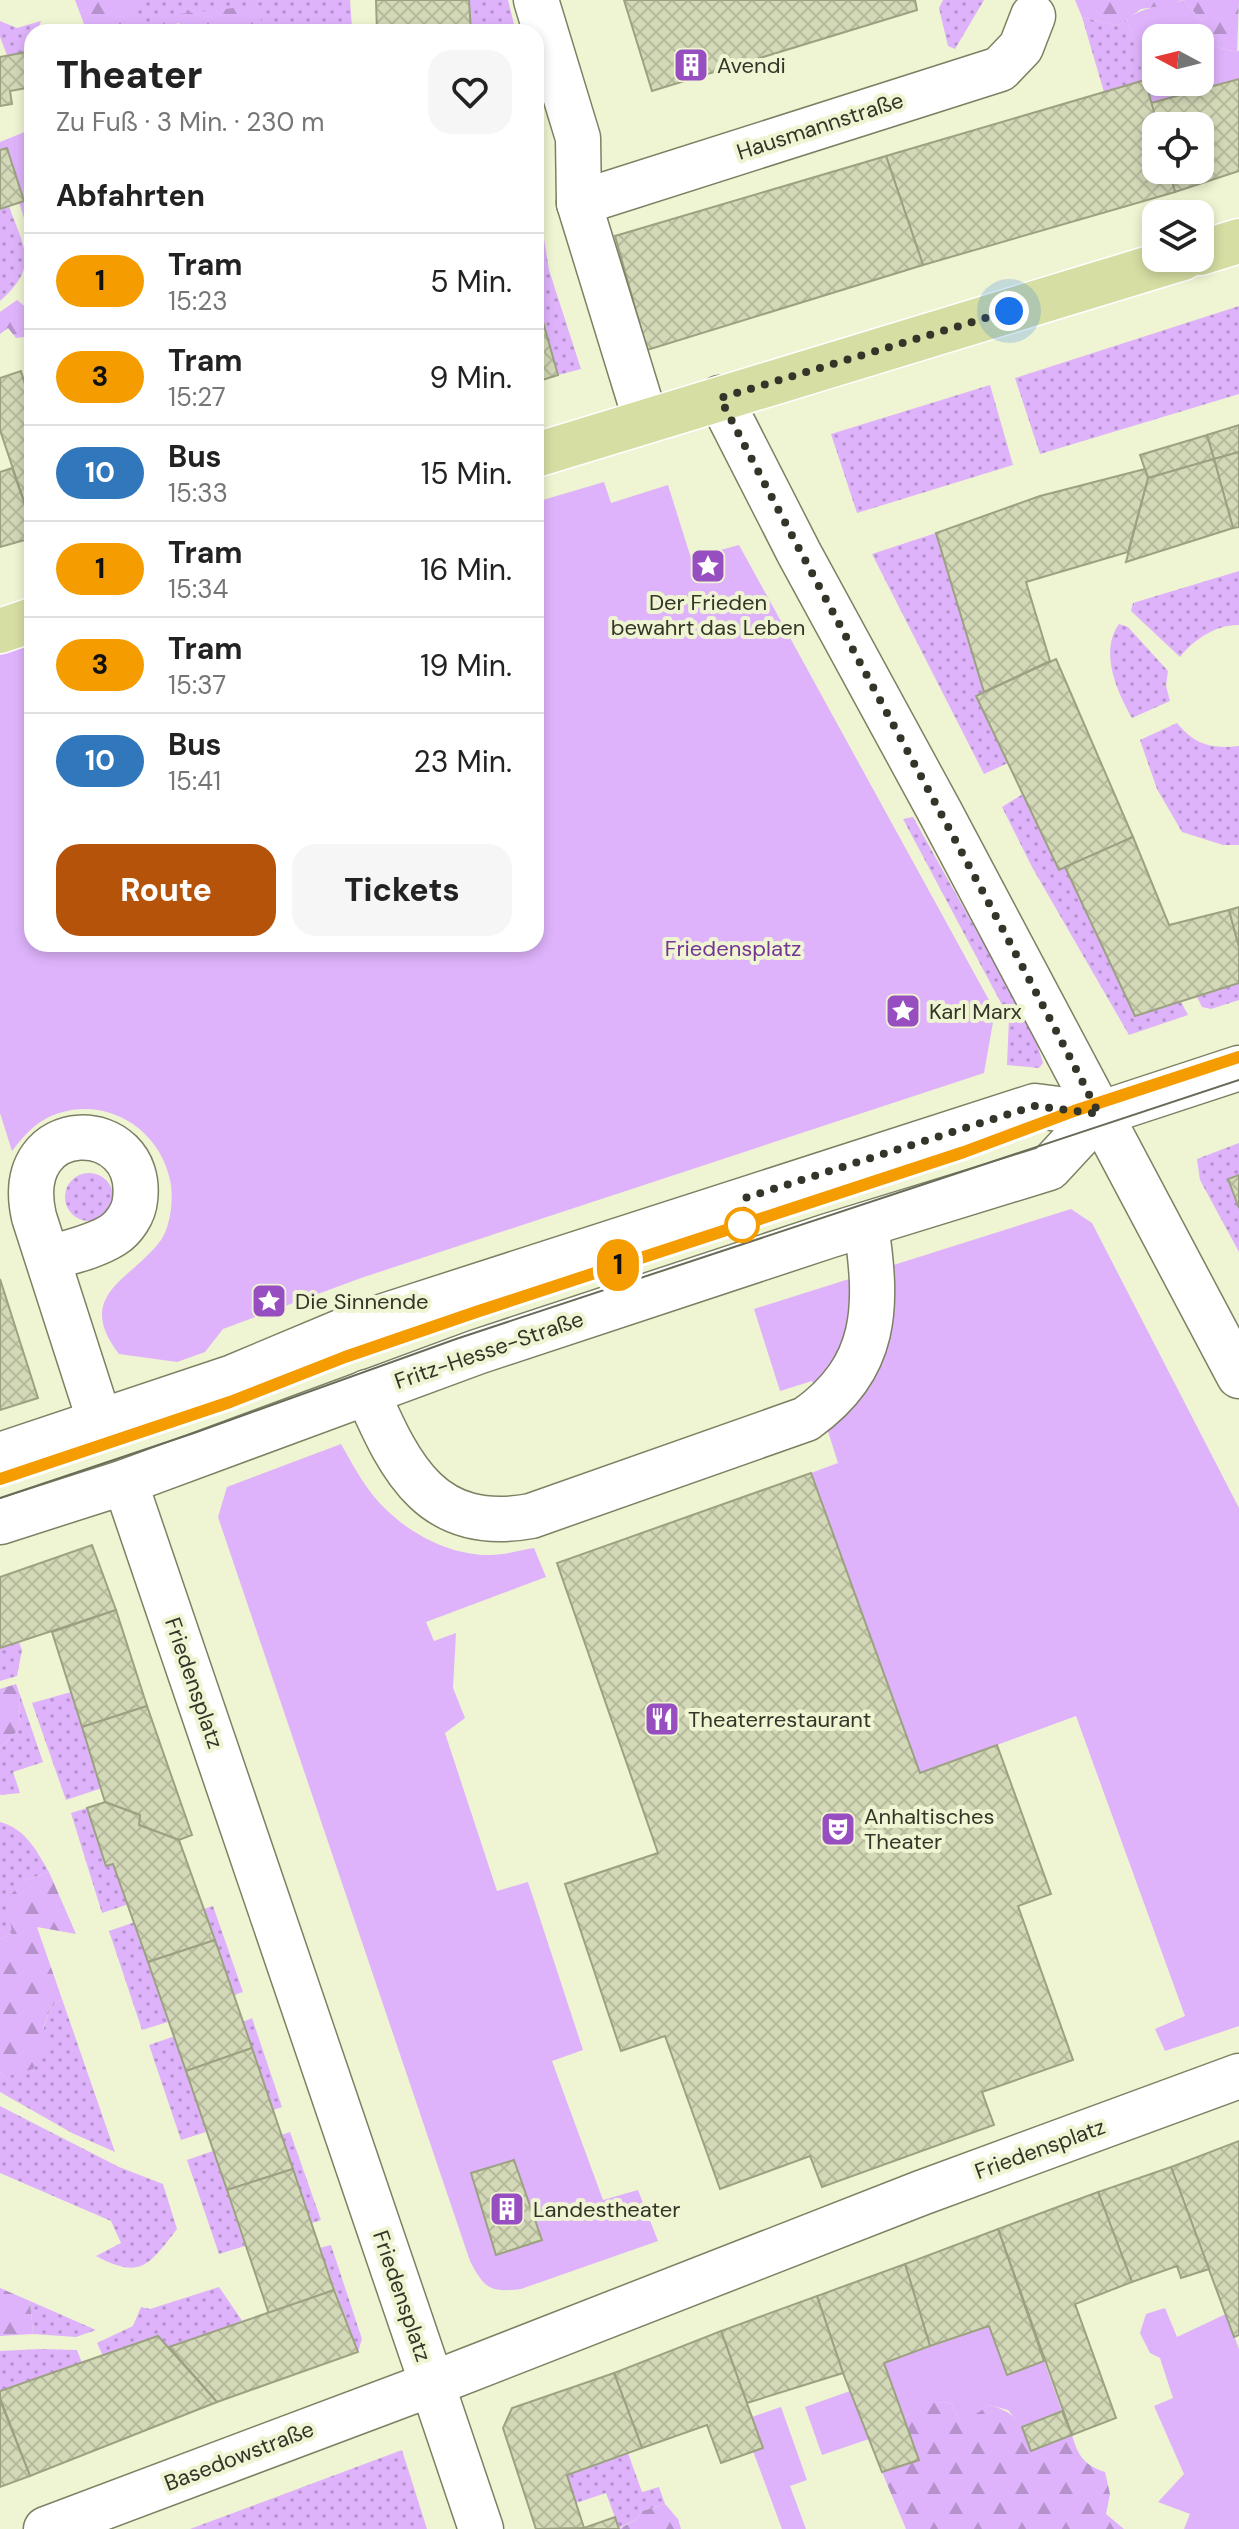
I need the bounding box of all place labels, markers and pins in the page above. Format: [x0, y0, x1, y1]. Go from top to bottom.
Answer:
building icon: Avendi [672, 46, 710, 84]
place label: Avendi [717, 51, 786, 80]
place icon: Der Frieden bewahrt das Leben [689, 547, 727, 585]
place label: Der Frieden bewahrt das Leben [611, 588, 805, 642]
place icon: Karl Marx [884, 992, 922, 1030]
place label: Karl Marx [929, 997, 1022, 1026]
unlabelled marker [725, 1208, 759, 1242]
place icon: Die Sinnende [250, 1282, 288, 1320]
place label: Die Sinnende [295, 1287, 428, 1316]
restaurant icon: Theaterrestaurant [643, 1700, 681, 1738]
place label: Theaterrestaurant [688, 1705, 871, 1734]
place label: Anhaltisches Theater [864, 1802, 994, 1856]
theatre icon: Anhaltisches Theater [819, 1810, 857, 1848]
building icon: Landestheater [488, 2190, 526, 2228]
place label: Landestheater [533, 2195, 680, 2224]

